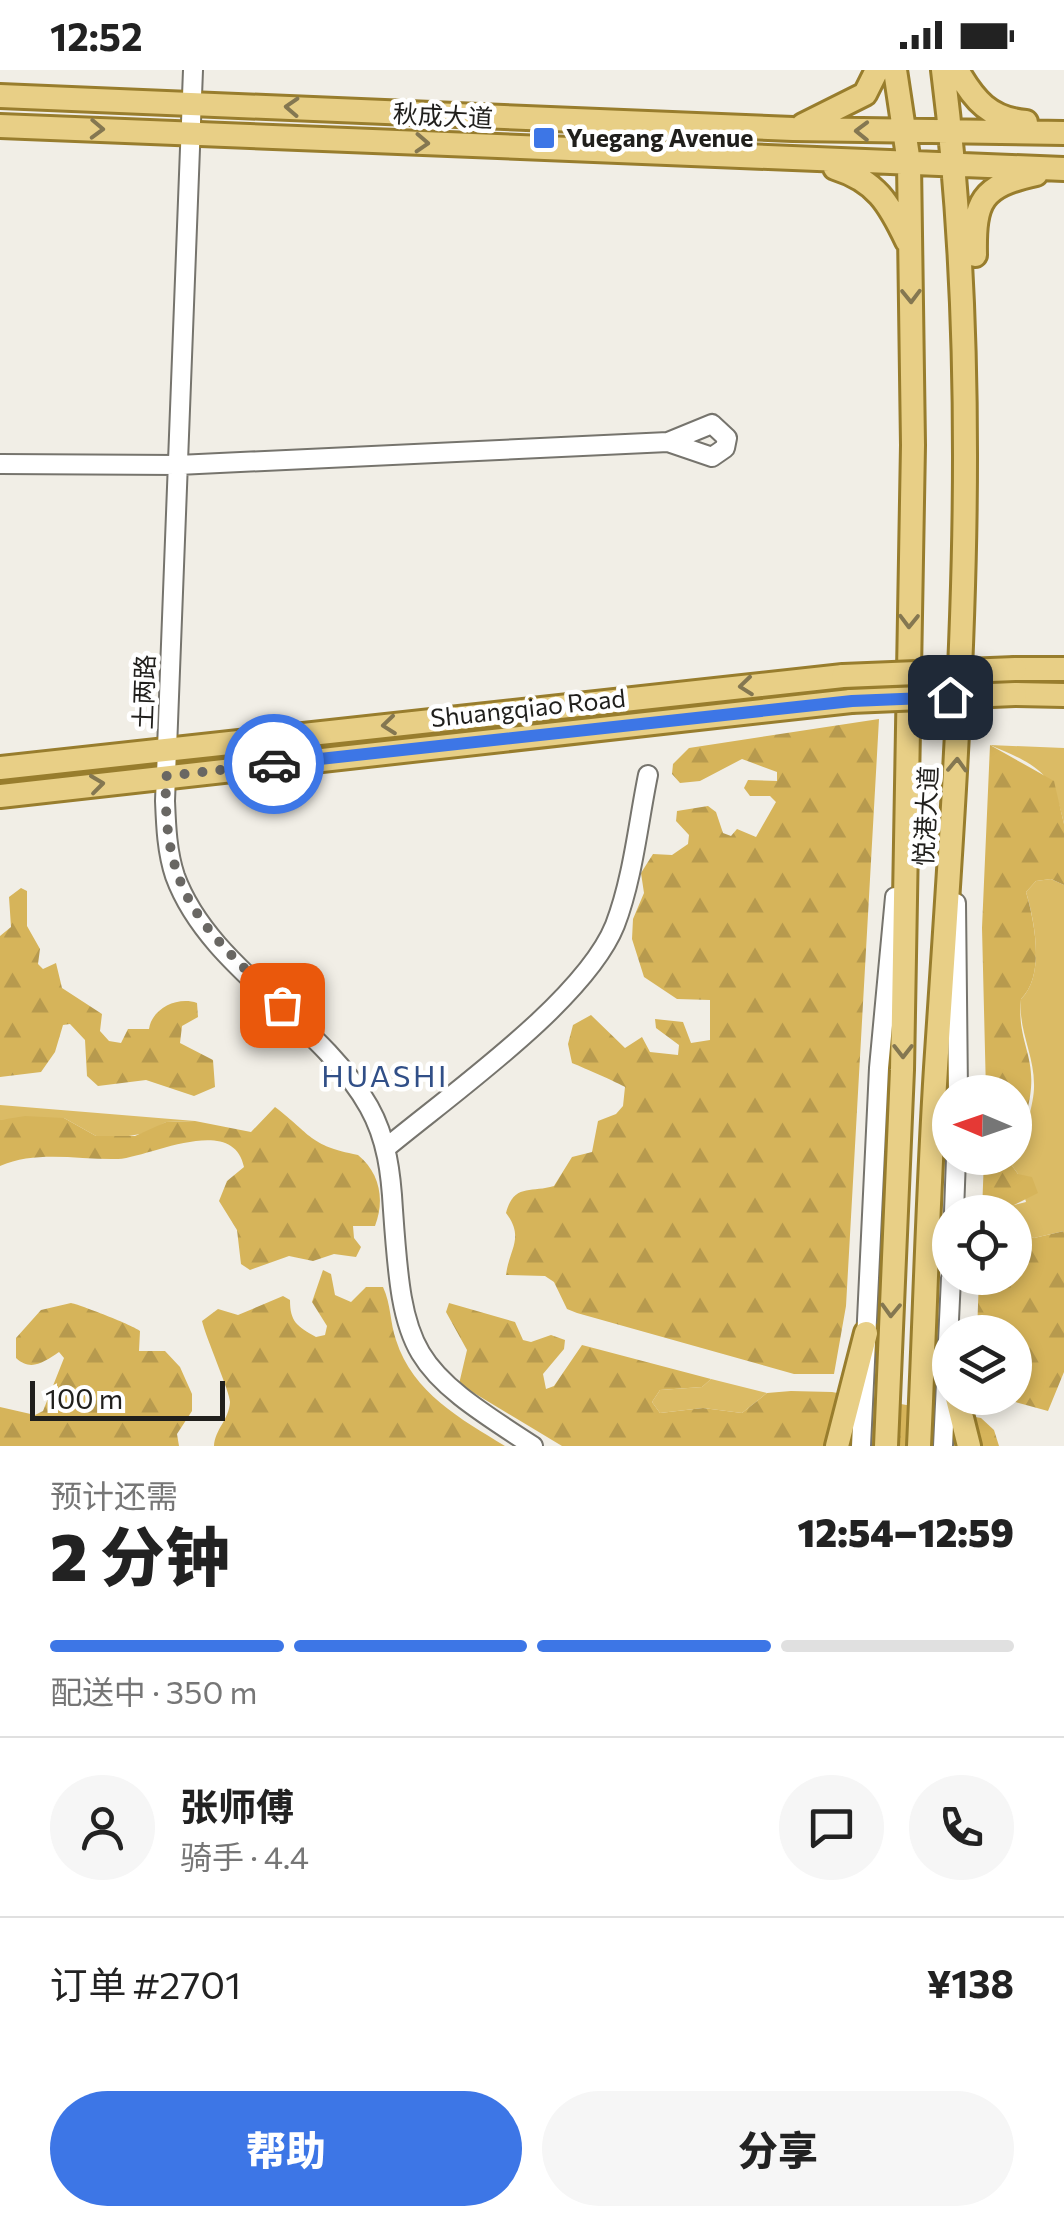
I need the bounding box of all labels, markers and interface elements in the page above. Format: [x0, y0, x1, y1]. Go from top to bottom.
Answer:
text: 12:52 [50, 12, 143, 59]
one-way arrow [284, 97, 300, 118]
street label: 秋成大道 [392, 97, 494, 133]
one-way arrow [90, 119, 106, 140]
one-way arrow [853, 120, 869, 141]
place label: Yuegang Avenue [566, 122, 753, 152]
marker: Yuegang Avenue [531, 125, 557, 151]
one-way arrow [415, 132, 431, 153]
one-way arrow [900, 288, 922, 304]
one-way arrow [898, 613, 919, 629]
street label: 土两路 [127, 654, 159, 730]
pin [908, 655, 993, 740]
icon: home [923, 670, 978, 725]
one-way arrow [738, 675, 754, 696]
street label: Shuangqiao Road [429, 682, 627, 732]
courier [224, 714, 324, 814]
one-way arrow [380, 714, 396, 735]
icon: car [247, 737, 302, 792]
one-way arrow [946, 757, 967, 773]
street label: 悦港大道 [907, 765, 943, 867]
one-way arrow [89, 774, 105, 795]
pin [240, 963, 325, 1048]
icon: bag [255, 978, 310, 1033]
one-way arrow [892, 1043, 913, 1059]
district label: HUASHI [321, 1056, 449, 1093]
north arrow [932, 1075, 1032, 1175]
map controls [932, 1075, 1032, 1415]
button: locate [932, 1195, 1032, 1295]
one-way arrow [881, 1302, 902, 1318]
button: layers [932, 1315, 1032, 1415]
scale bar [30, 1376, 225, 1420]
text: 100 m [45, 1381, 123, 1415]
text: 预计还需 [50, 1475, 178, 1515]
text: 12:54–12:59 [798, 1508, 1014, 1555]
text: 2 分钟 [50, 1515, 230, 1594]
text: 配送中 · 350 m [50, 1671, 257, 1711]
button: person [50, 1775, 155, 1880]
button: chat [779, 1775, 884, 1880]
button: phone [909, 1775, 1014, 1880]
text: 张师傅 [180, 1782, 294, 1829]
text: 骑手 · 4.4 [180, 1836, 309, 1876]
text: ¥138 [927, 1959, 1014, 2006]
text: 订单 #2701 [50, 1960, 241, 2007]
button: 帮助 [50, 2091, 522, 2206]
button: 分享 [542, 2091, 1014, 2206]

